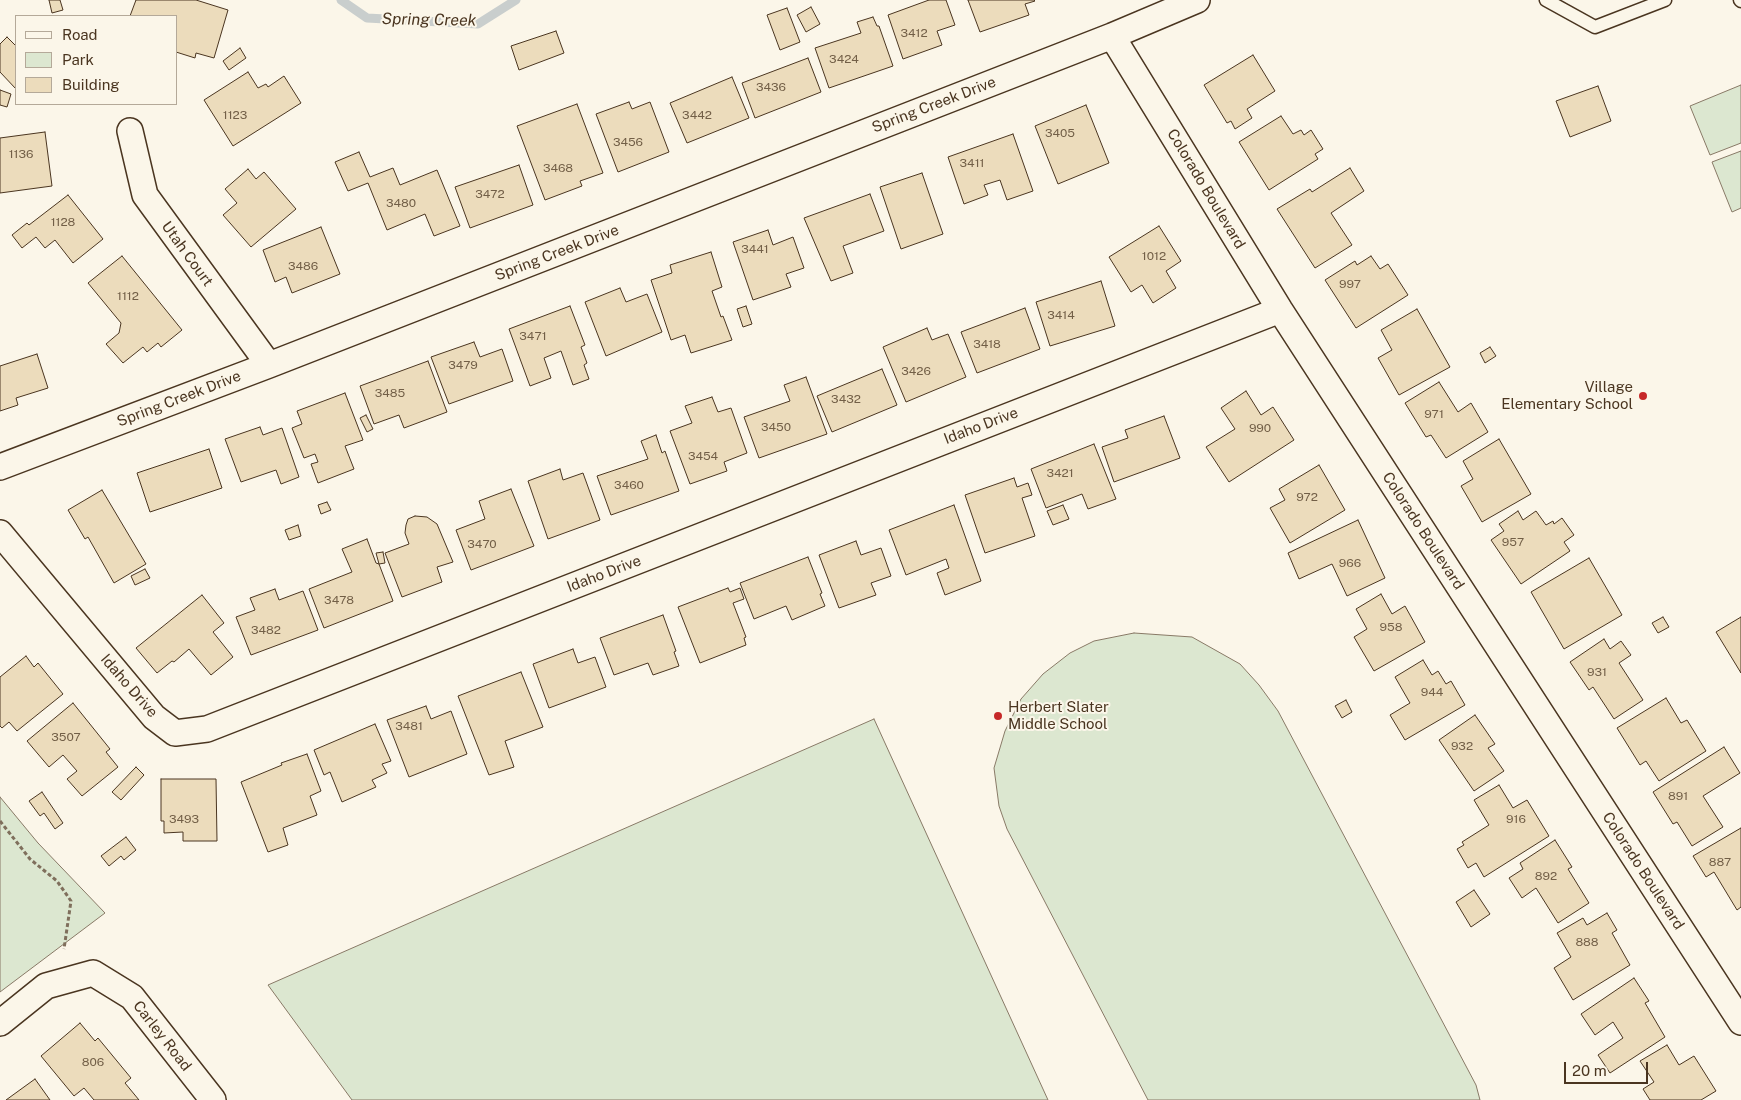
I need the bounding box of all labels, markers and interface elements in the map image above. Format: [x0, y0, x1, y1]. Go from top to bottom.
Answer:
water label: Spring Creek [381, 10, 477, 30]
legend [15, 15, 178, 105]
text: Road [62, 26, 98, 43]
house number: 3412 [900, 26, 928, 40]
text: Park [62, 51, 94, 68]
house number: 3424 [829, 52, 859, 66]
street label: Spring Creek Drive [869, 73, 999, 137]
text: Building [62, 76, 120, 93]
house number: 3436 [756, 80, 786, 94]
house number: 1123 [223, 108, 247, 122]
house number: 3442 [682, 108, 712, 122]
house number: 3405 [1045, 126, 1075, 140]
street label: Colorado Boulevard [1163, 126, 1249, 252]
house number: 3456 [613, 135, 643, 149]
house number: 1136 [9, 147, 33, 161]
house number: 3411 [960, 156, 984, 170]
house number: 3468 [543, 161, 573, 175]
house number: 3472 [475, 187, 505, 201]
house number: 3480 [386, 196, 416, 210]
house number: 1128 [51, 215, 75, 229]
street label: Utah Court [157, 218, 217, 290]
street label: Spring Creek Drive [492, 221, 622, 285]
house number: 3441 [741, 242, 769, 256]
house number: 1012 [1142, 249, 1166, 263]
house number: 3486 [288, 259, 318, 273]
house number: 997 [1339, 277, 1361, 291]
house number: 1112 [117, 289, 139, 303]
house number: 3414 [1047, 308, 1075, 322]
house number: 3471 [519, 329, 547, 343]
house number: 3418 [973, 337, 1001, 351]
house number: 3479 [448, 358, 478, 372]
house number: 3426 [901, 364, 931, 378]
street label: Spring Creek Drive [114, 367, 244, 431]
place label: Village Elementary School [1501, 378, 1633, 413]
house number: 3485 [375, 386, 405, 400]
marker: Village Elementary School [1637, 390, 1649, 402]
house number: 3432 [831, 392, 861, 406]
street label: Idaho Drive [941, 404, 1021, 448]
house number: 971 [1424, 407, 1444, 421]
house number: 3450 [761, 420, 791, 434]
house number: 990 [1249, 421, 1271, 435]
house number: 3454 [688, 449, 718, 463]
house number: 3421 [1046, 466, 1074, 480]
street label: Colorado Boulevard [1378, 469, 1468, 593]
house number: 3460 [614, 478, 644, 492]
house number: 972 [1296, 490, 1318, 504]
house number: 957 [1502, 535, 1524, 549]
house number: 3470 [467, 537, 497, 551]
street label: Idaho Drive [564, 552, 644, 596]
house number: 966 [1339, 556, 1361, 570]
house number: 3478 [324, 593, 354, 607]
house number: 958 [1380, 620, 1402, 634]
house number: 3482 [251, 623, 281, 637]
street label: Idaho Drive [97, 651, 161, 721]
house number: 931 [1587, 665, 1607, 679]
house number: 944 [1421, 685, 1443, 699]
place label: Herbert Slater Middle School [1008, 698, 1109, 733]
marker: Herbert Slater Middle School [992, 710, 1004, 722]
house number: 3481 [395, 719, 423, 733]
house number: 3507 [51, 730, 81, 744]
house number: 932 [1451, 739, 1473, 753]
house number: 891 [1668, 789, 1688, 803]
street label: Colorado Boulevard [1598, 809, 1688, 933]
house number: 3493 [169, 812, 199, 826]
house number: 916 [1506, 812, 1526, 826]
house number: 887 [1709, 855, 1731, 869]
house number: 892 [1535, 869, 1557, 883]
house number: 888 [1575, 935, 1599, 949]
street label: Carley Road [129, 997, 195, 1075]
scale bar [1566, 1052, 1650, 1084]
house number: 806 [82, 1055, 104, 1069]
text: 20 m [1572, 1062, 1607, 1079]

